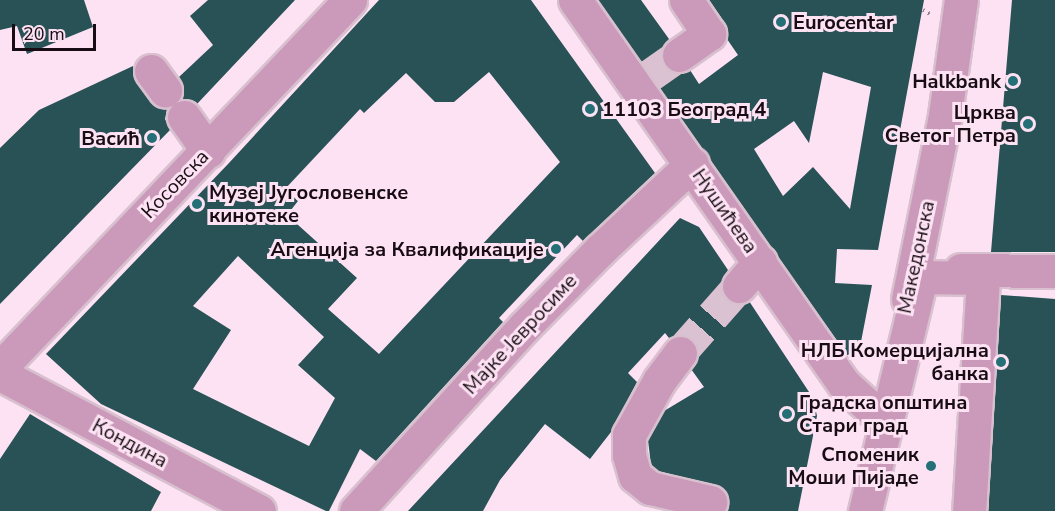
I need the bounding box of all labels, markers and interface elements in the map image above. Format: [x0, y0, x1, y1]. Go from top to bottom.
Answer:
place label: Eurocentar [793, 10, 894, 34]
scale bar [15, 12, 99, 50]
marker: Eurocentar [774, 15, 788, 29]
text: 20 m [23, 22, 65, 46]
place label: Halkbank [912, 69, 1001, 93]
marker: Halkbank [1006, 74, 1020, 88]
place label: 11103 Београд 4 [602, 97, 766, 121]
place label: Црква Светог Петра [885, 100, 1016, 147]
marker: 11103 Београд 4 [583, 102, 597, 116]
marker: Црква Светог Петра [1021, 117, 1035, 131]
place label: Васић [81, 126, 140, 150]
marker: Васић [145, 131, 159, 145]
street label: Косовска [136, 145, 214, 223]
street label: Нушићева [687, 164, 763, 258]
place label: Музеј Југословенске кинотеке [209, 180, 408, 227]
marker: Музеј Југословенске кинотеке [190, 197, 204, 211]
street label: Македонска [892, 198, 940, 316]
place label: Агенција за Квалификације [271, 237, 544, 261]
marker: Агенција за Квалификације [549, 242, 563, 256]
street label: Мајке Јевросиме [458, 269, 582, 399]
place label: НЛБ Комерцијална банка [801, 338, 989, 385]
marker: НЛБ Комерцијална банка [994, 355, 1008, 369]
place label: Градска општина Стари град [799, 390, 967, 437]
marker: Градска општина Стари град [780, 407, 794, 421]
street label: Кондина [88, 413, 172, 473]
place label: Споменик Моши Пијаде [788, 442, 919, 489]
marker: Споменик Моши Пијаде [924, 459, 938, 473]

